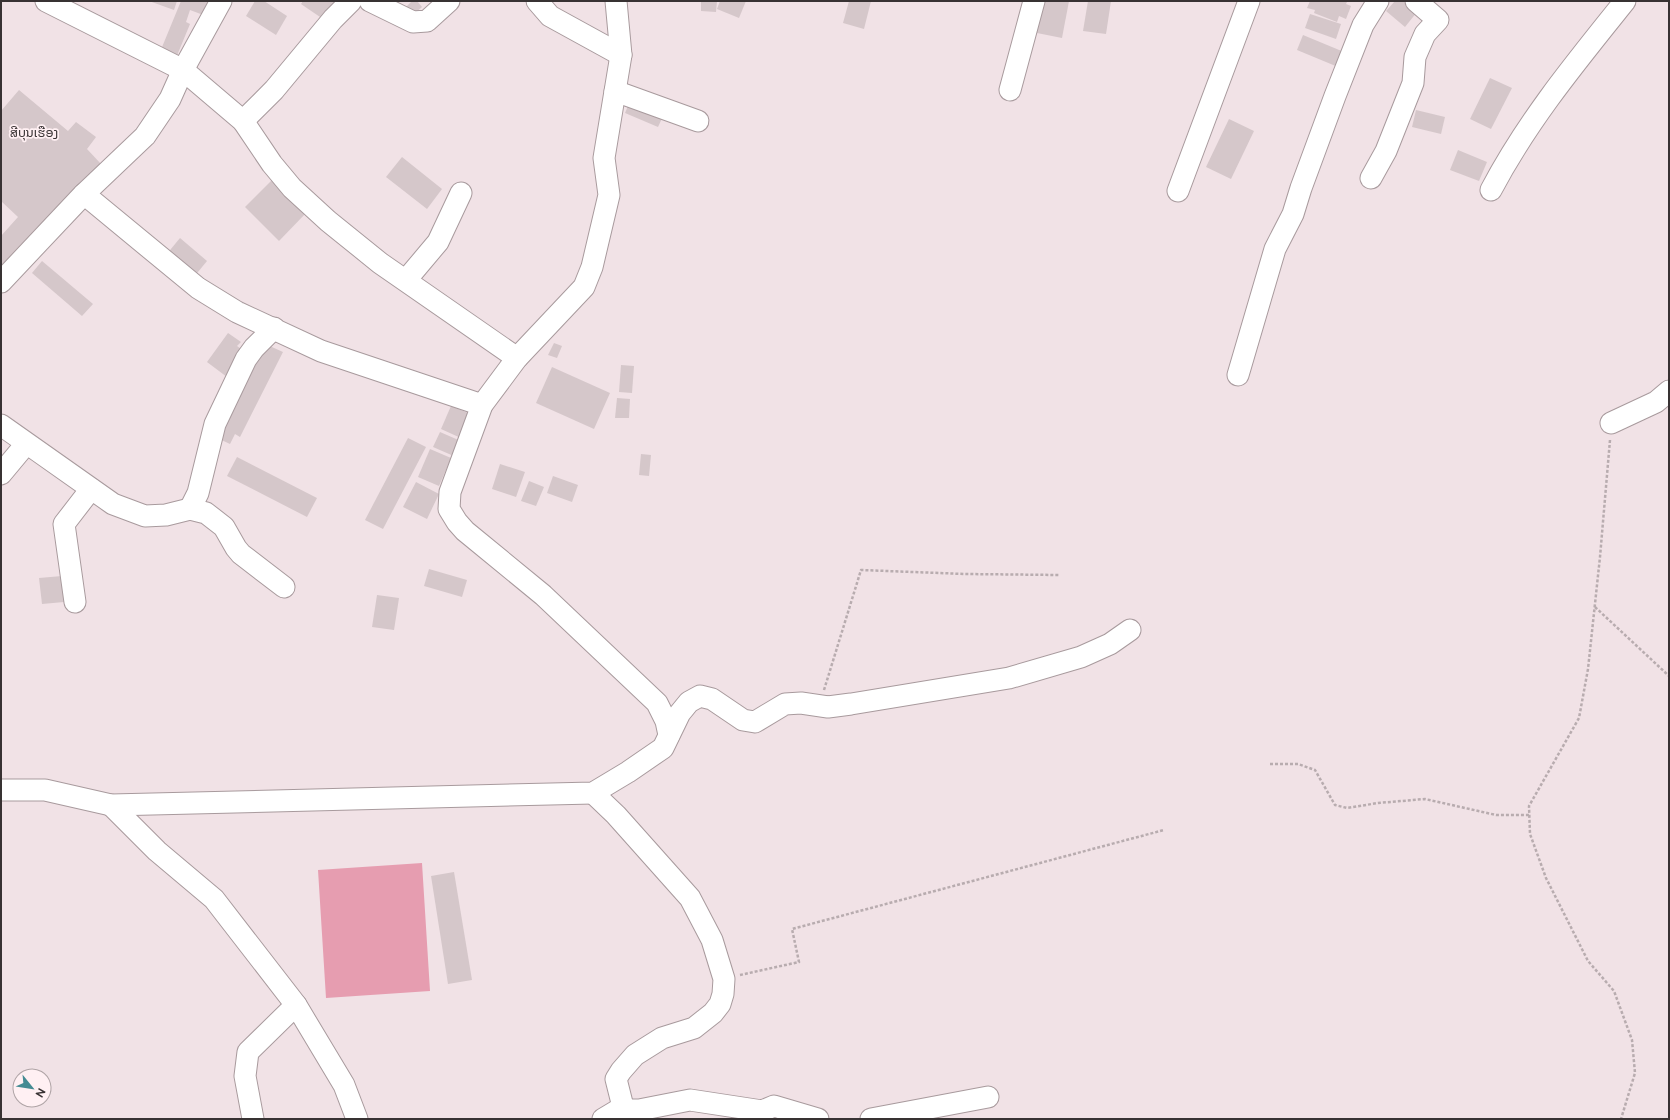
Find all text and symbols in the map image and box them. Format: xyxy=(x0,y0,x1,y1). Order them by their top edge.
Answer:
district label: ສີບຸນເຮືອງ xyxy=(10,125,58,141)
north arrow xyxy=(12,1068,52,1108)
text: N xyxy=(32,1086,48,1100)

